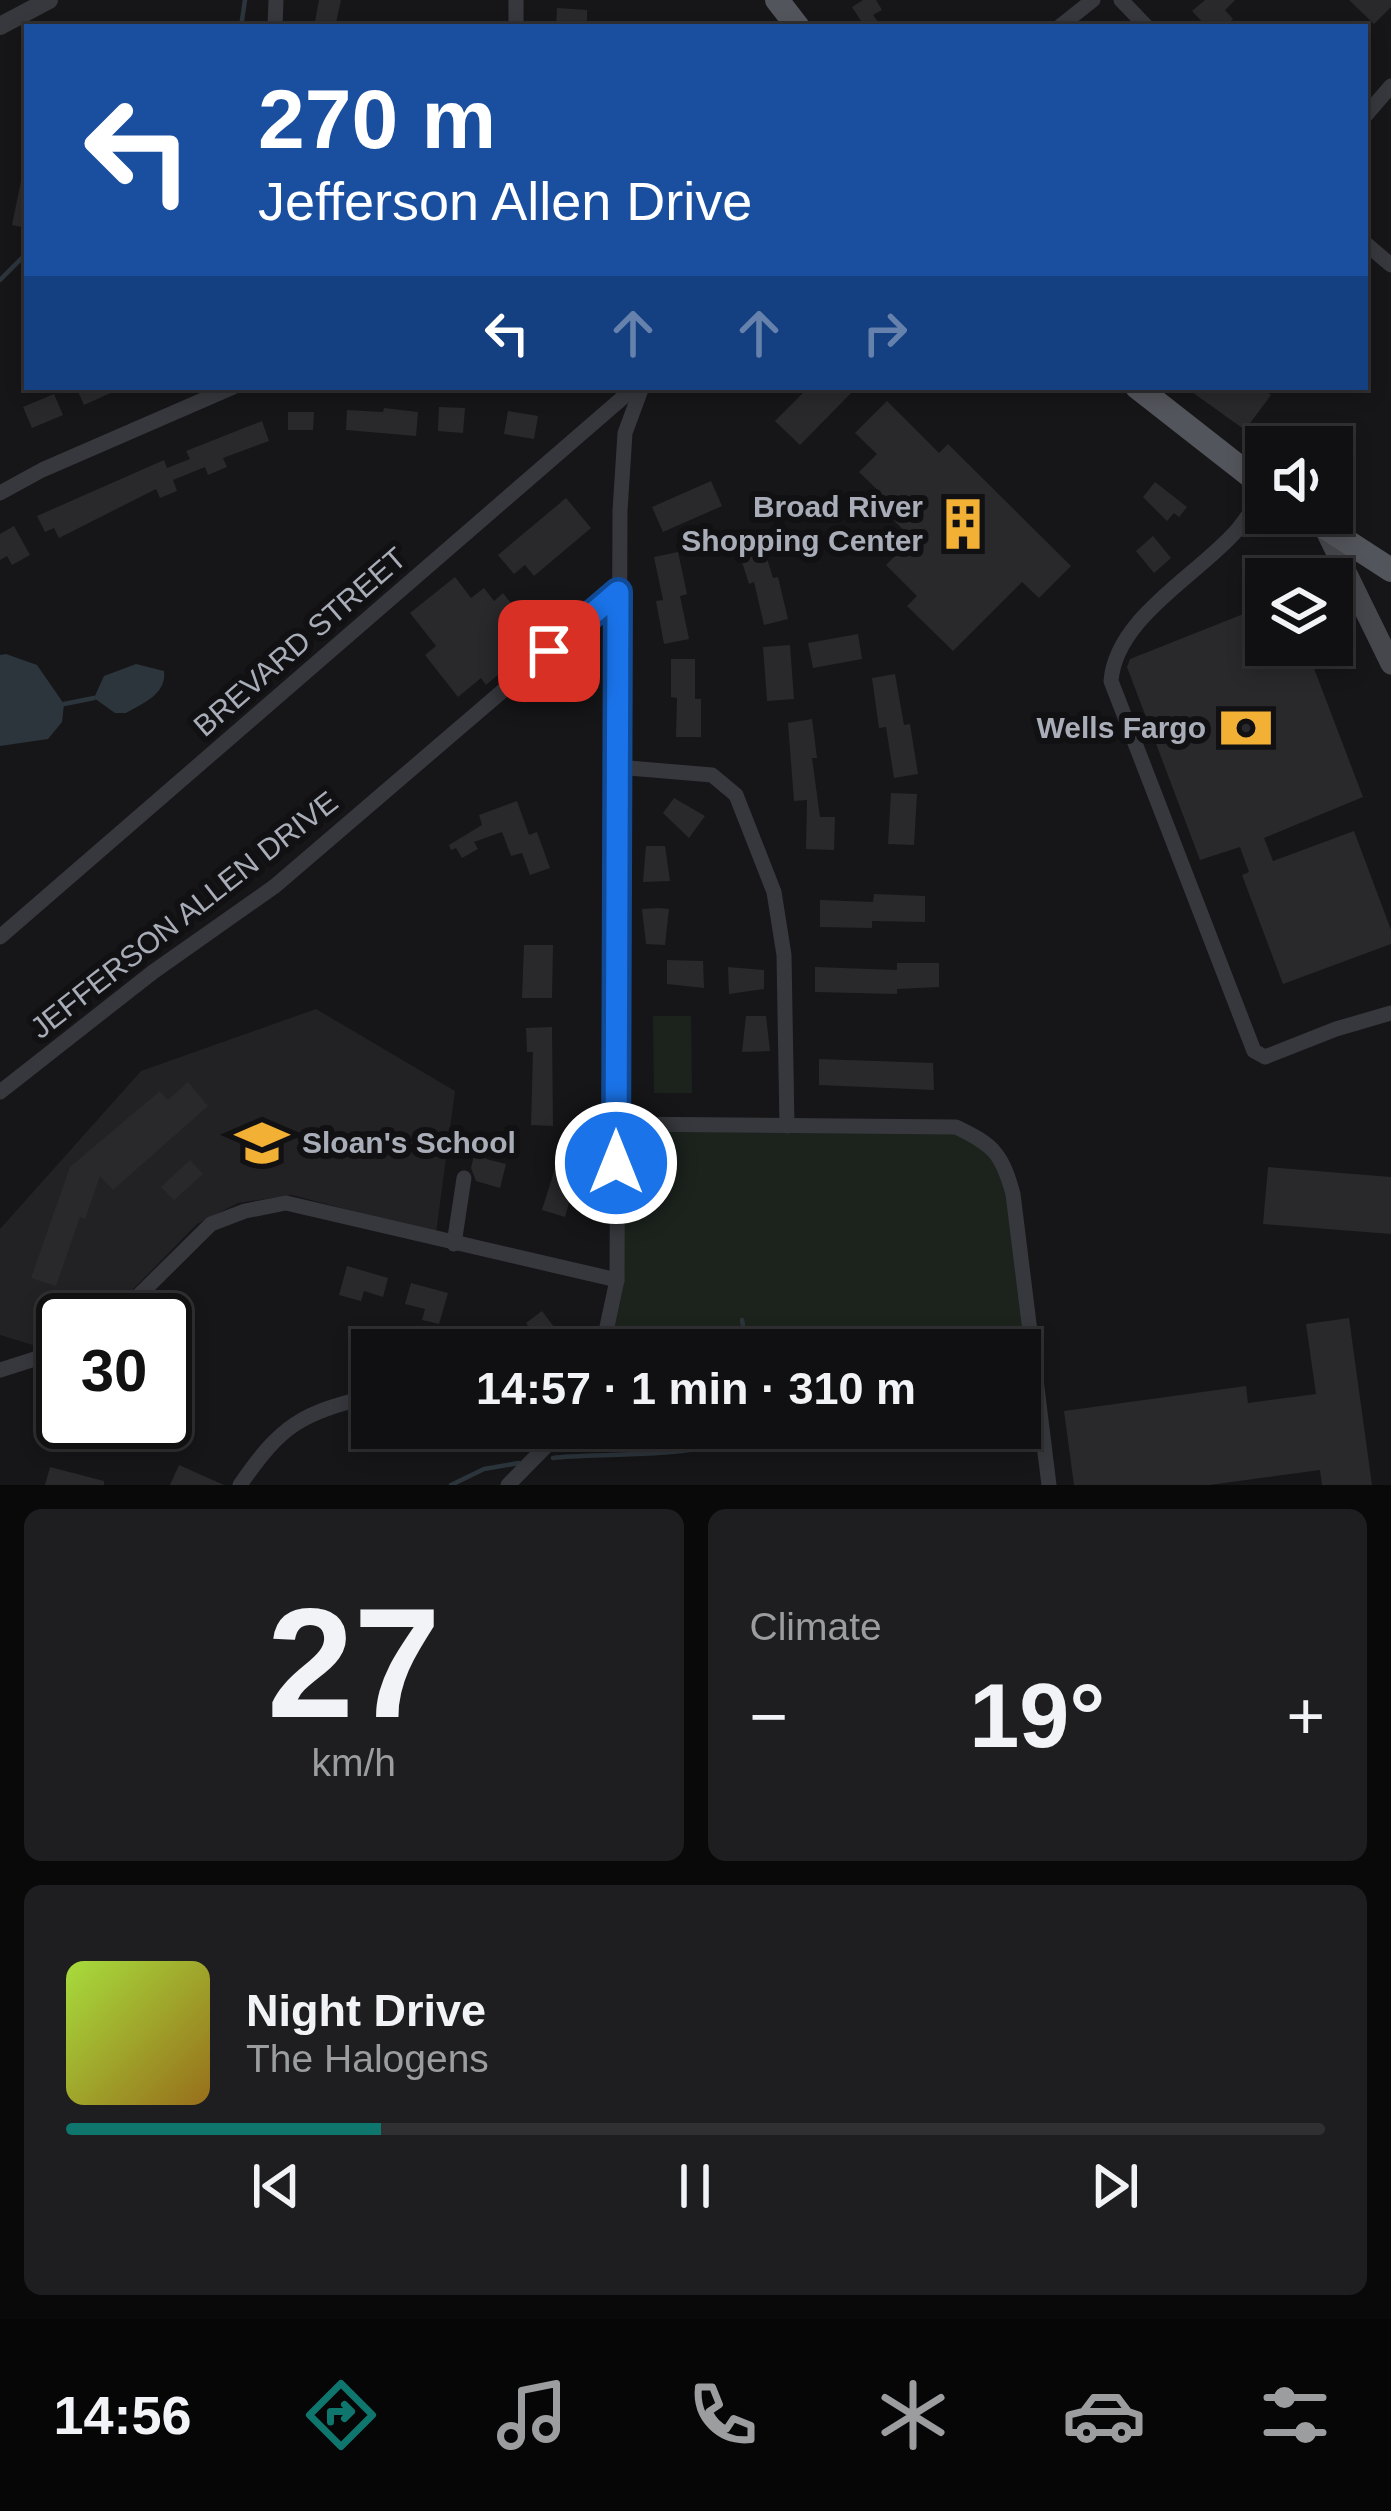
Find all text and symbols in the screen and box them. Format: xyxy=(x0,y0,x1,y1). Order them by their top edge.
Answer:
icon: left xyxy=(60,72,216,228)
text: 270 m xyxy=(258,72,496,166)
text: Jefferson Allen Drive xyxy=(258,171,752,231)
icon: left xyxy=(474,300,540,366)
icon: ahead xyxy=(600,300,666,366)
icon: ahead xyxy=(726,300,792,366)
icon: right xyxy=(852,300,918,366)
map controls xyxy=(1245,426,1353,666)
button: sound xyxy=(1245,426,1353,534)
place label: Broad River Shopping Center xyxy=(681,490,923,557)
building icon: Broad River Shopping Center xyxy=(934,495,992,553)
street label: BREVARD STREET xyxy=(187,541,412,742)
button: layers xyxy=(1245,558,1353,666)
pin xyxy=(498,600,600,702)
icon: arrive xyxy=(516,618,582,684)
bank icon: Wells Fargo xyxy=(1217,699,1275,757)
place label: Wells Fargo xyxy=(1037,711,1206,744)
street label: JEFFERSON ALLEN DRIVE xyxy=(24,785,344,1045)
position arrow xyxy=(553,1100,679,1226)
school or university icon: Sloan's School xyxy=(233,1114,291,1172)
place label: Sloan's School xyxy=(302,1126,516,1159)
speed limit sign: 30 xyxy=(36,1293,192,1449)
text: 14:57 · 1 min · 310 m xyxy=(476,1363,916,1414)
text: 27 xyxy=(267,1576,441,1750)
text: Climate xyxy=(750,1605,882,1648)
text: 19° xyxy=(969,1666,1105,1766)
text: − xyxy=(750,1679,788,1753)
text: + xyxy=(1286,1679,1325,1753)
text: km/h xyxy=(311,1741,396,1784)
text: Night Drive xyxy=(246,1985,486,2036)
text: The Halogens xyxy=(246,2037,489,2080)
icon: previous xyxy=(243,2153,309,2219)
icon: pause xyxy=(662,2153,728,2219)
icon: next xyxy=(1082,2153,1148,2219)
icon: directions xyxy=(299,2373,383,2457)
icon: music xyxy=(490,2373,574,2457)
icon: phone xyxy=(681,2373,765,2457)
icon: climate xyxy=(871,2373,955,2457)
icon: car xyxy=(1062,2373,1146,2457)
icon: filters xyxy=(1253,2373,1337,2457)
text: 14:56 xyxy=(53,2385,192,2445)

